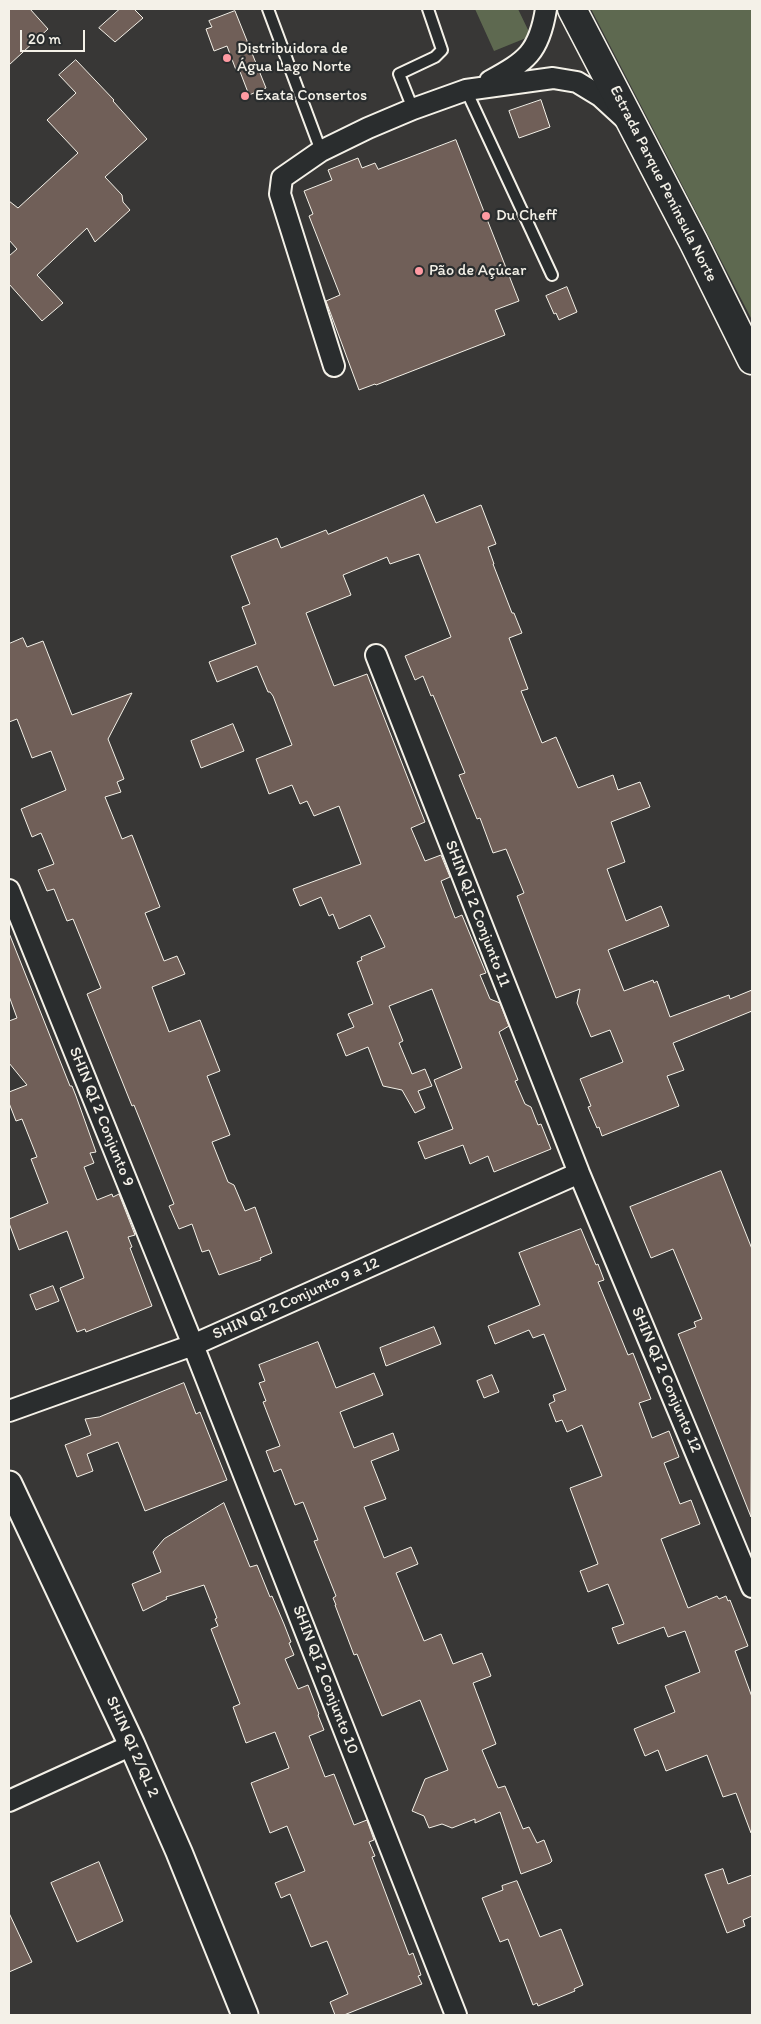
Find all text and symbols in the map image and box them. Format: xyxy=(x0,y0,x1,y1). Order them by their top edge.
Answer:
scale bar xyxy=(22,20,88,52)
text: 20 m xyxy=(28,30,61,48)
place label: Distribuidora de Água Lago Norte xyxy=(237,39,351,77)
marker: Distribuidora de Água Lago Norte xyxy=(221,52,233,64)
street label: Estrada Parque Península Norte xyxy=(605,83,721,285)
place label: Exata Consertos xyxy=(255,86,367,106)
marker: Exata Consertos xyxy=(239,90,251,102)
place label: Du Cheff xyxy=(496,206,557,226)
marker: Du Cheff xyxy=(480,210,492,222)
place label: Pão de Açúcar xyxy=(429,261,526,281)
marker: Pão de Açúcar xyxy=(413,265,425,277)
street label: SHIN QI 2 Conjunto 11 xyxy=(440,838,514,990)
street label: SHIN QI 2 Conjunto 9 xyxy=(64,1044,138,1190)
street label: SHIN QI 2 Conjunto 9 a 12 xyxy=(210,1254,382,1344)
street label: SHIN QI 2 Conjunto 12 xyxy=(627,1304,705,1456)
street label: SHIN QI 2 Conjunto 10 xyxy=(288,1603,362,1757)
street label: SHIN QI 2/QL 2 xyxy=(101,1694,163,1800)

